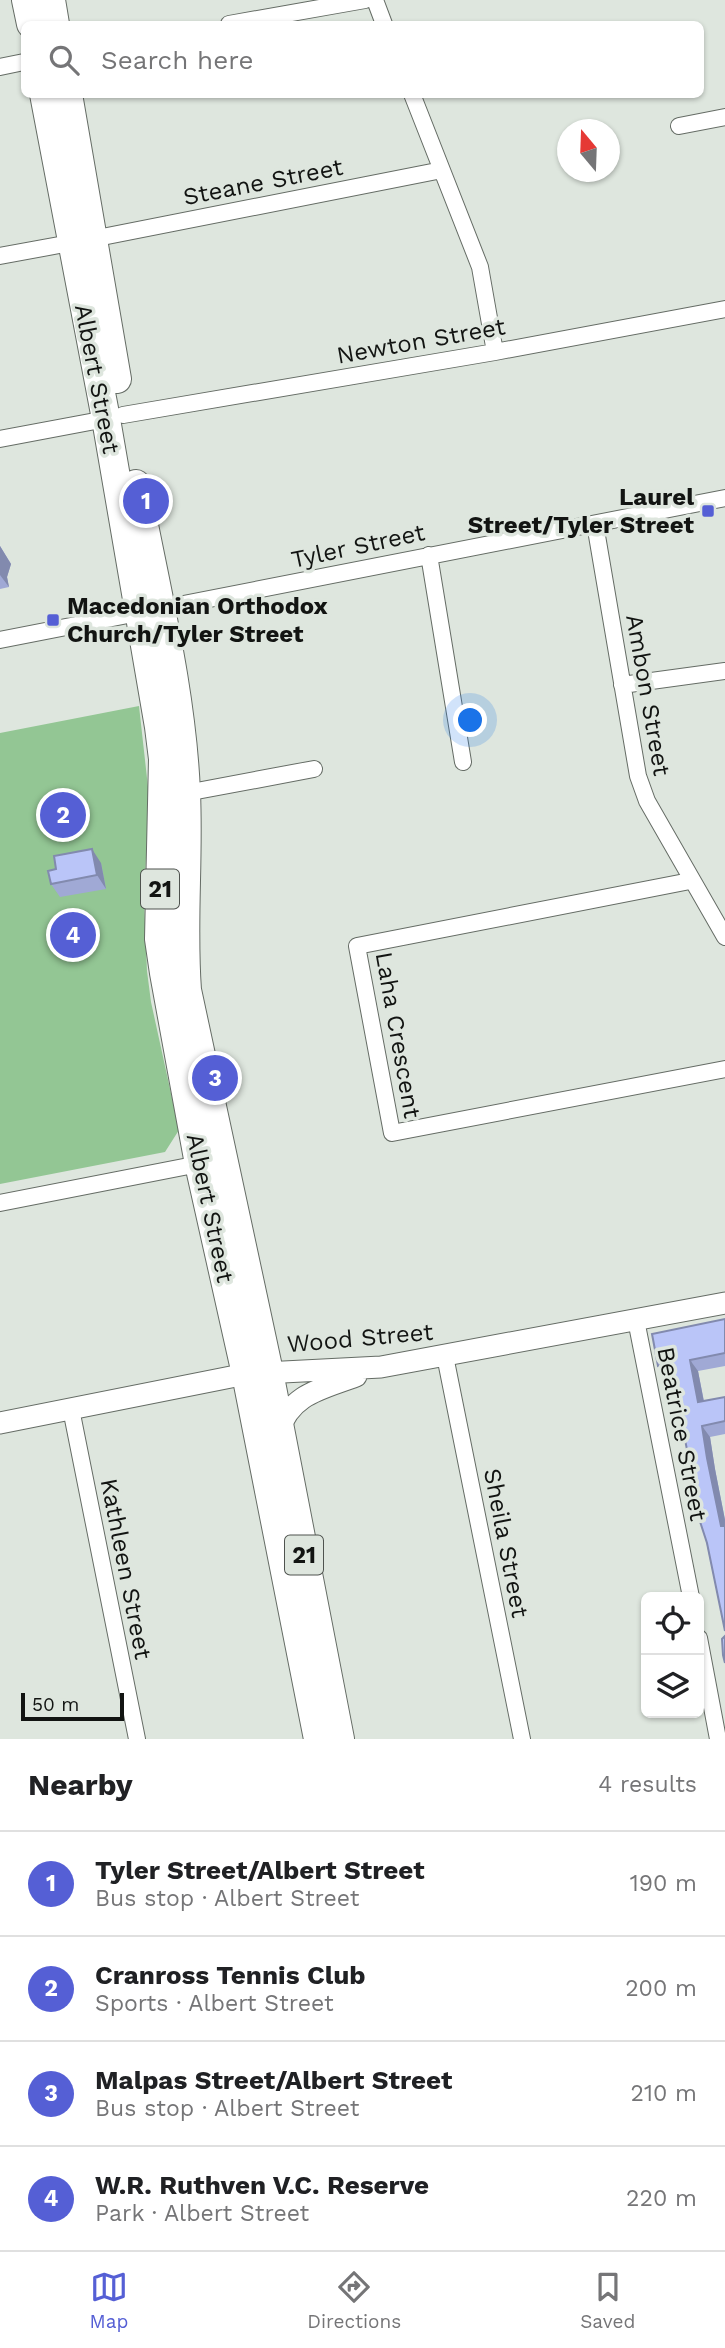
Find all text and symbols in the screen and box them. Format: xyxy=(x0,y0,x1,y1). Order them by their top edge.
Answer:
search box xyxy=(21,21,704,98)
icon: search xyxy=(45,41,83,79)
text: Search here xyxy=(101,45,253,75)
north arrow xyxy=(557,119,620,182)
street label: Steane Street xyxy=(181,153,345,211)
street label: Albert Street xyxy=(69,302,125,456)
street label: Newton Street xyxy=(334,312,508,370)
pin: 1 xyxy=(123,475,169,527)
place label: Laurel Street/Tyler Street xyxy=(468,483,695,539)
marker: Laurel Street/Tyler Street xyxy=(700,503,716,519)
street label: Tyler Street xyxy=(289,518,427,574)
place label: Macedonian Orthodox Church/Tyler Street xyxy=(67,592,328,648)
marker: Macedonian Orthodox Church/Tyler Street xyxy=(45,612,61,628)
street label: Ambon Street xyxy=(620,612,676,778)
your location xyxy=(453,703,487,737)
pin: 2 xyxy=(40,789,86,841)
road number: 21 xyxy=(141,870,179,908)
pin: 4 xyxy=(50,909,96,961)
street label: Laha Crescent xyxy=(370,950,426,1120)
pin: 3 xyxy=(192,1052,238,1104)
street label: Albert Street xyxy=(181,1131,239,1285)
street label: Wood Street xyxy=(286,1318,434,1358)
street label: Beatrice Street xyxy=(651,1345,713,1523)
street label: Sheila Street xyxy=(478,1466,534,1620)
street label: Kathleen Street xyxy=(95,1476,157,1662)
road number: 21 xyxy=(285,1536,323,1574)
map controls xyxy=(641,1592,704,1718)
button: locate xyxy=(641,1592,704,1655)
button: layers xyxy=(641,1655,704,1718)
scale bar xyxy=(21,1690,124,1722)
text: 50 m xyxy=(32,1693,79,1716)
text: Nearby xyxy=(28,1767,133,1802)
text: 4 results xyxy=(598,1771,697,1798)
text: Tyler Street/Albert Street xyxy=(95,1855,425,1885)
text: 1 xyxy=(46,1870,56,1897)
text: 190 m xyxy=(630,1870,697,1897)
text: Bus stop · Albert Street xyxy=(95,1885,359,1912)
text: Cranross Tennis Club xyxy=(95,1960,366,1990)
text: 2 xyxy=(44,1975,58,2002)
text: 200 m xyxy=(625,1975,697,2002)
text: Sports · Albert Street xyxy=(95,1990,334,2017)
text: Malpas Street/Albert Street xyxy=(95,2065,452,2095)
text: 3 xyxy=(44,2080,58,2107)
text: 210 m xyxy=(631,2080,697,2107)
text: Bus stop · Albert Street xyxy=(95,2095,359,2122)
text: W.R. Ruthven V.C. Reserve xyxy=(95,2170,429,2200)
text: 4 xyxy=(44,2185,58,2212)
text: 220 m xyxy=(626,2185,697,2212)
text: Park · Albert Street xyxy=(95,2200,309,2227)
tab: Map xyxy=(90,2268,128,2333)
tab: Directions xyxy=(307,2268,401,2333)
tab: Saved xyxy=(580,2268,635,2333)

